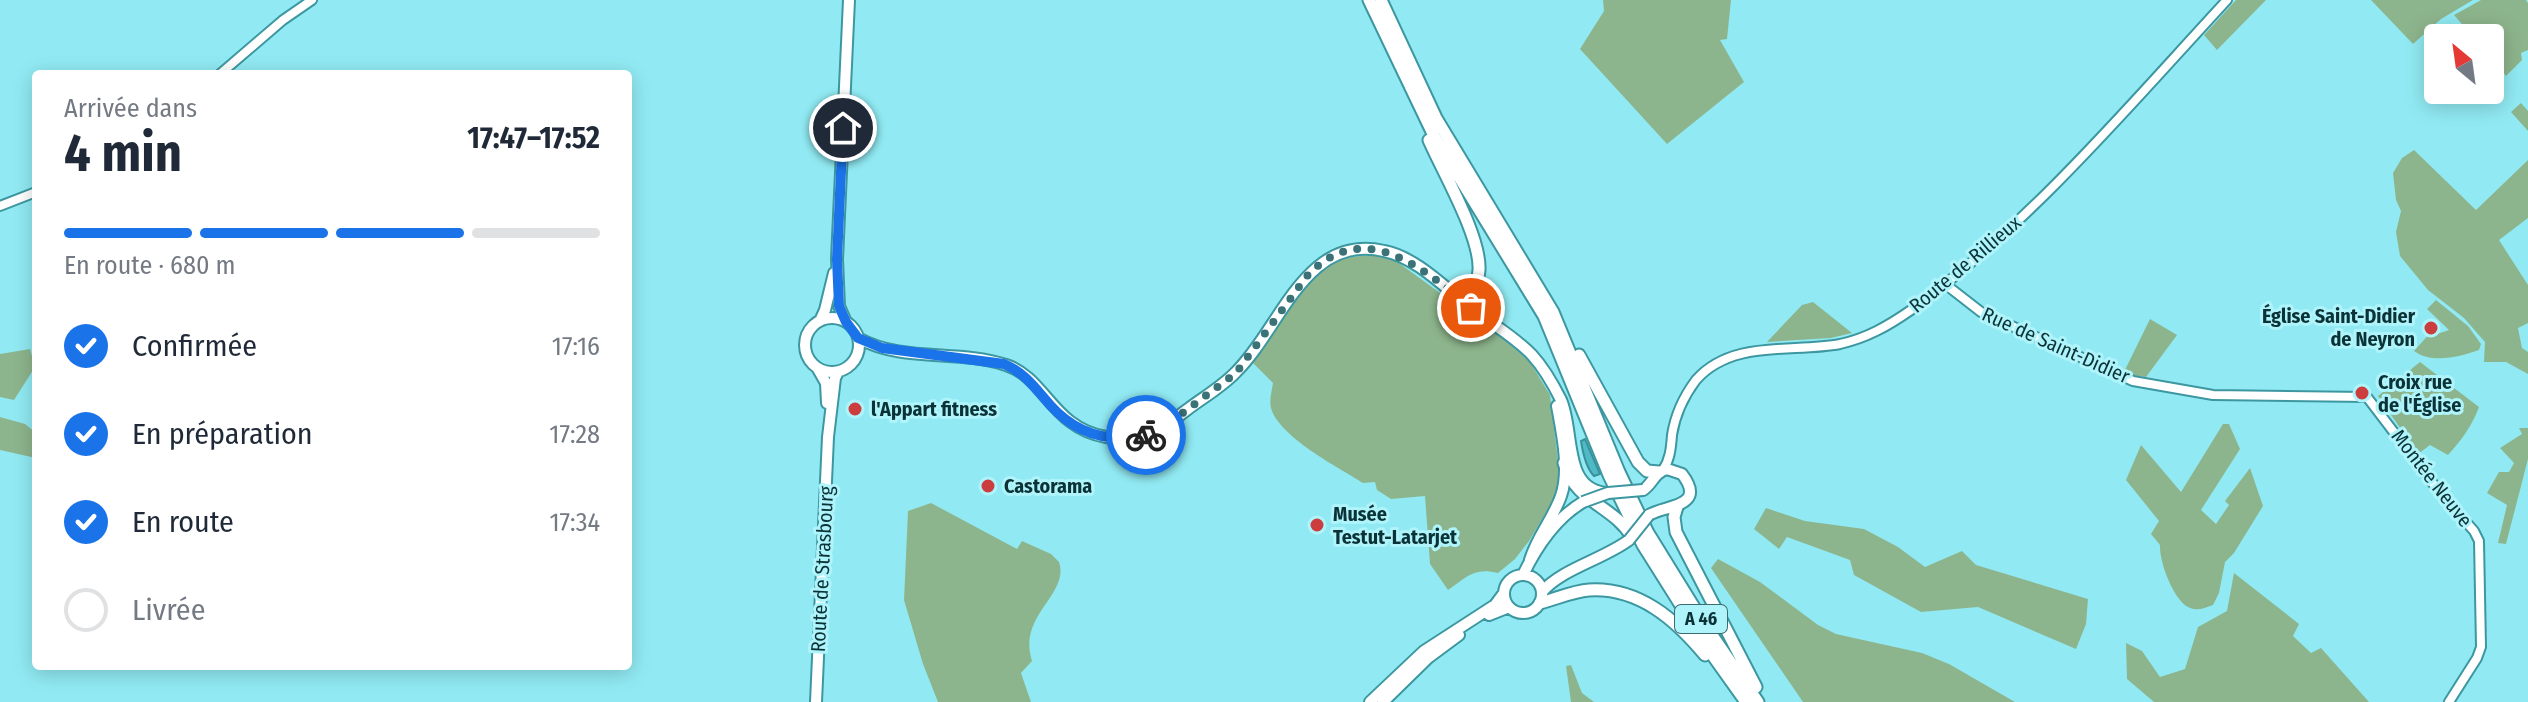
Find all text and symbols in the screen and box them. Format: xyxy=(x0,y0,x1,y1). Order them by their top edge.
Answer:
north arrow xyxy=(2424,24,2504,104)
map controls xyxy=(2424,24,2504,104)
text: Arrivée dans xyxy=(64,93,197,124)
pin xyxy=(809,94,877,162)
icon: home xyxy=(821,106,865,150)
text: 17:47–17:52 xyxy=(467,120,600,156)
text: 4 min xyxy=(64,122,182,185)
street label: Route de Rillieux xyxy=(1904,210,2026,318)
text: En route · 680 m xyxy=(64,250,236,281)
pin xyxy=(1437,274,1505,342)
icon: bag xyxy=(1449,286,1493,330)
street label: Rue de Saint-Didier xyxy=(1979,302,2133,388)
place label: Église Saint-Didier de Neyron xyxy=(2262,303,2416,351)
marker: Église Saint-Didier de Neyron xyxy=(2422,319,2440,337)
icon: check xyxy=(64,324,108,368)
text: Confirmée xyxy=(132,328,257,364)
text: 17:16 xyxy=(552,331,600,362)
place label: Croix rue de l'Église xyxy=(2378,370,2461,417)
marker: Croix rue de l'Église xyxy=(2353,384,2371,402)
courier xyxy=(1106,395,1186,475)
place label: l'Appart fitness xyxy=(871,397,997,421)
marker: l'Appart fitness xyxy=(846,400,864,418)
icon: check xyxy=(64,412,108,456)
icon: bike xyxy=(1124,413,1168,457)
text: En préparation xyxy=(132,416,313,452)
text: 17:28 xyxy=(549,419,600,450)
street label: Montée Neuve xyxy=(2386,424,2478,532)
place label: Castorama xyxy=(1004,474,1092,498)
marker: Castorama xyxy=(979,477,997,495)
street label: Route de Strasbourg xyxy=(806,485,838,653)
icon: check xyxy=(64,500,108,544)
place label: Musée Testut-Latarjet xyxy=(1333,502,1458,549)
text: En route xyxy=(132,504,234,540)
text: 17:34 xyxy=(549,507,600,538)
marker: Musée Testut-Latarjet xyxy=(1308,516,1326,534)
text: Livrée xyxy=(132,592,205,628)
road number: A 46 xyxy=(1675,605,1727,633)

